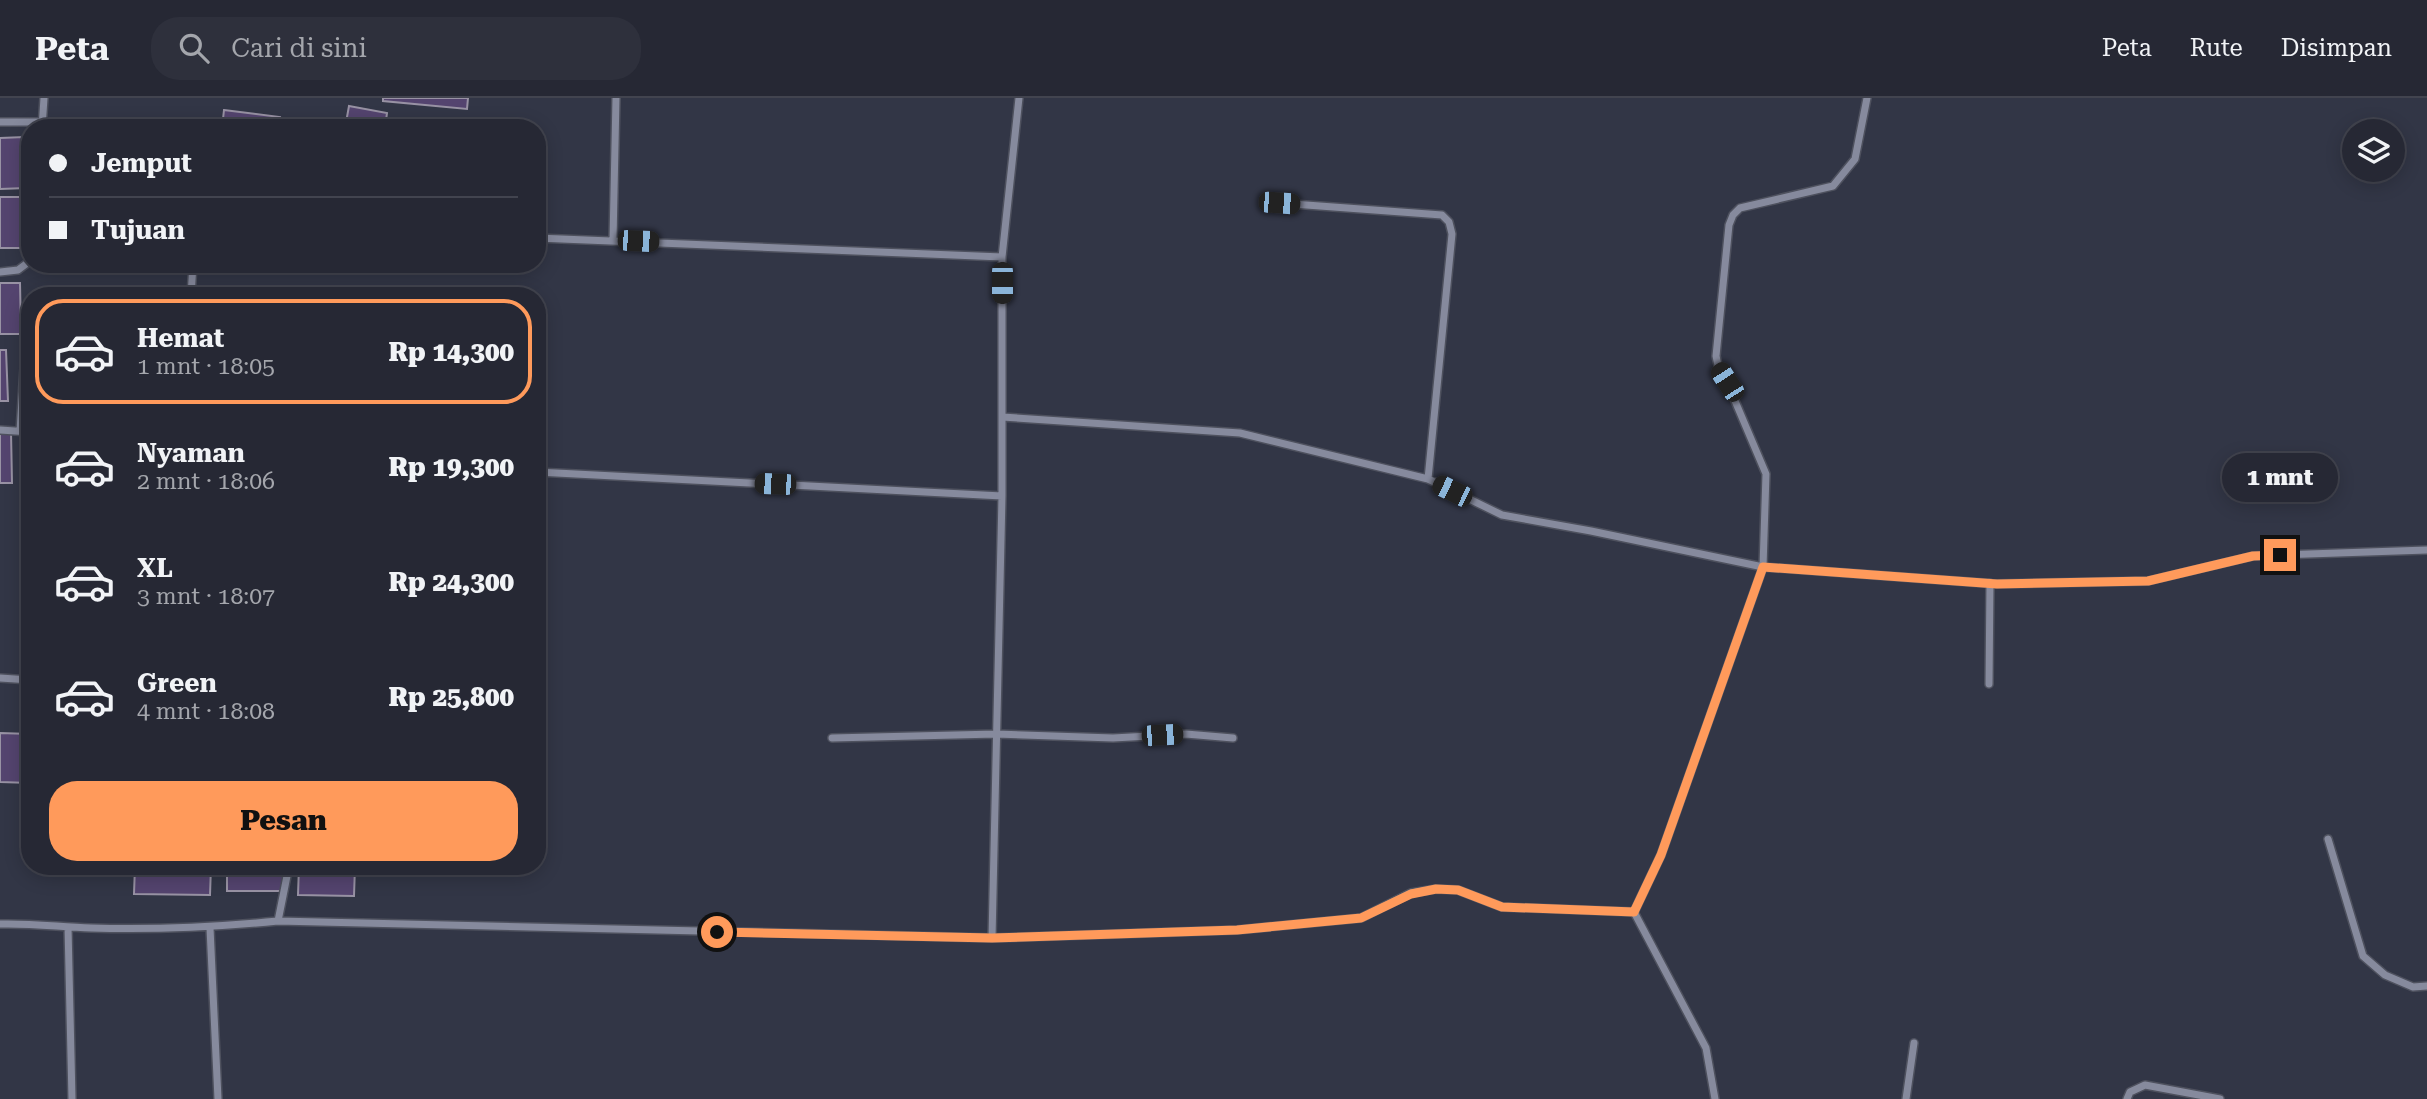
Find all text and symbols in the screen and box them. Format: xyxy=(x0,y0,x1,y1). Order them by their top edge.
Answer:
search box xyxy=(151,17,641,80)
text: Peta xyxy=(35,29,109,68)
icon: search xyxy=(175,29,213,67)
text: Cari di sini xyxy=(231,33,367,63)
text: Peta xyxy=(2102,34,2152,62)
text: Rute xyxy=(2190,34,2243,62)
text: Disimpan xyxy=(2281,34,2392,62)
map controls xyxy=(2342,119,2405,182)
button: layers xyxy=(2342,119,2405,182)
text: Jemput xyxy=(91,148,192,178)
car xyxy=(1258,191,1301,215)
text: Tujuan xyxy=(91,215,185,245)
car xyxy=(617,230,660,252)
car xyxy=(992,262,1013,304)
icon: car xyxy=(53,320,116,383)
text: Hemat xyxy=(137,323,224,353)
text: Rp 14,300 xyxy=(388,337,514,367)
text: 1 mnt · 18:05 xyxy=(137,353,275,380)
car xyxy=(1707,359,1748,405)
icon: car xyxy=(53,435,116,498)
text: Nyaman xyxy=(137,438,245,468)
text: Rp 19,300 xyxy=(388,452,514,482)
callout: 1 mnt xyxy=(2222,454,2338,503)
text: 1 mnt xyxy=(2247,464,2313,491)
text: 2 mnt · 18:06 xyxy=(137,468,275,495)
car xyxy=(1429,472,1476,510)
car xyxy=(754,473,797,495)
route end xyxy=(2264,539,2296,571)
icon: car xyxy=(53,550,116,613)
text: XL xyxy=(137,553,173,583)
text: Rp 24,300 xyxy=(388,567,514,597)
text: 3 mnt · 18:07 xyxy=(137,583,275,610)
icon: car xyxy=(53,665,116,728)
text: Green xyxy=(137,668,217,698)
text: Rp 25,800 xyxy=(388,682,514,712)
text: 4 mnt · 18:08 xyxy=(137,698,275,725)
car xyxy=(1141,723,1184,747)
button: Pesan xyxy=(49,781,518,861)
route start xyxy=(701,916,733,948)

